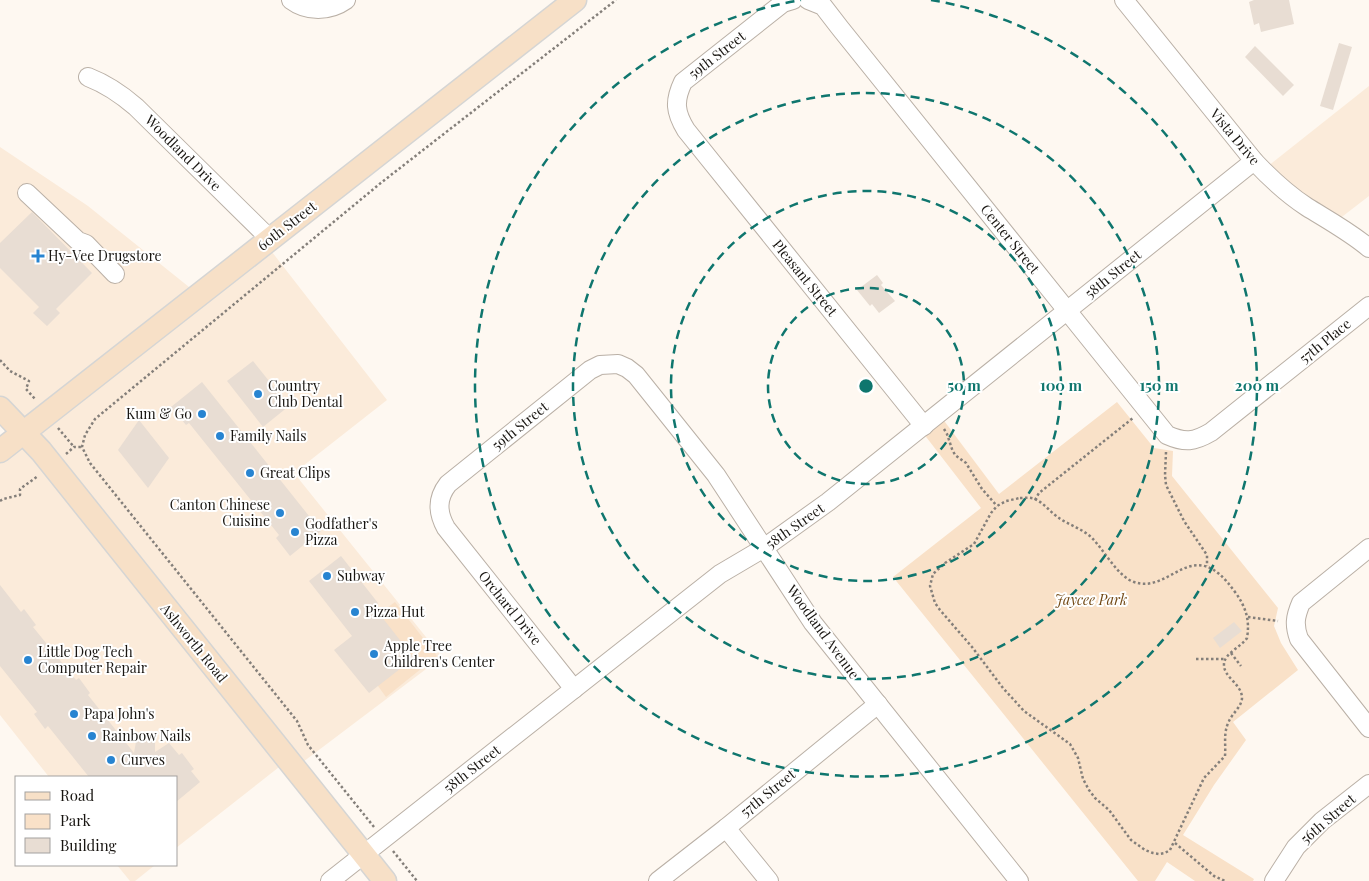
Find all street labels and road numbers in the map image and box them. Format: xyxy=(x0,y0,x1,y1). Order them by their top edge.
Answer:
street label: 59th Street xyxy=(684,26,750,83)
street label: Vista Drive xyxy=(1206,104,1265,169)
street label: Woodland Drive xyxy=(140,110,226,195)
street label: 60th Street xyxy=(253,196,321,255)
street label: Center Street xyxy=(977,200,1045,278)
street label: Pleasant Street xyxy=(769,235,843,321)
street label: 58th Street xyxy=(1081,244,1146,302)
street label: 57th Place xyxy=(1295,314,1354,367)
street label: 59th Street xyxy=(488,396,553,454)
street label: 58th Street xyxy=(762,498,829,553)
street label: Orchard Drive xyxy=(475,567,546,649)
street label: Woodland Avenue xyxy=(782,580,864,683)
street label: Ashworth Road xyxy=(156,599,232,686)
street label: 58th Street xyxy=(439,740,505,797)
street label: 57th Street xyxy=(736,764,800,821)
street label: 56th Street xyxy=(1296,789,1360,848)

